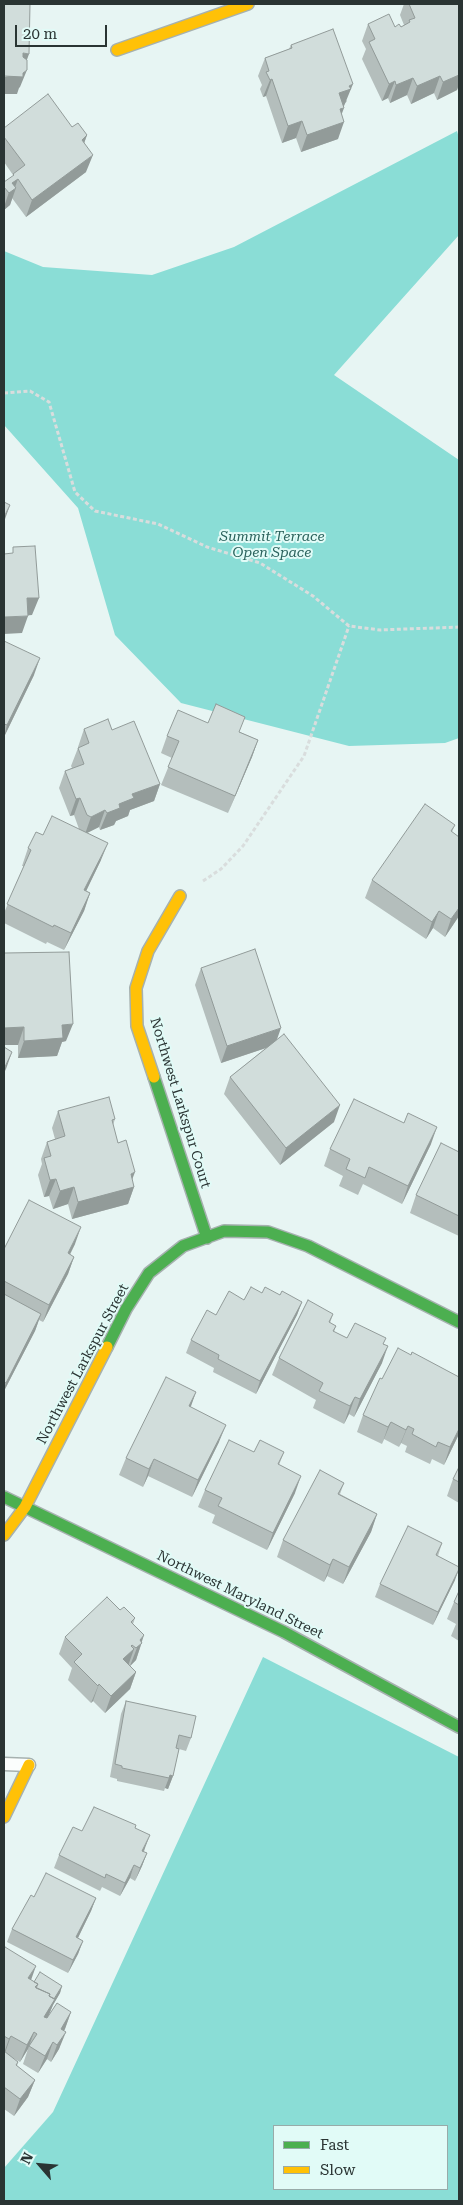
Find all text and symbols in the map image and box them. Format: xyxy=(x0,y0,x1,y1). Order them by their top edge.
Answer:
scale bar xyxy=(18,15,110,47)
text: 20 m xyxy=(23,25,57,43)
park label: Summit Terrace Open Space xyxy=(219,529,325,562)
street label: Northwest Larkspur Court xyxy=(146,1016,214,1190)
street label: Northwest Larkspur Street xyxy=(34,1281,132,1447)
street label: Northwest Maryland Street xyxy=(154,1547,326,1643)
legend xyxy=(273,2125,448,2190)
text: Fast xyxy=(320,2136,349,2154)
north arrow xyxy=(15,2140,65,2190)
text: N xyxy=(17,2150,36,2167)
text: Slow xyxy=(320,2161,355,2179)

